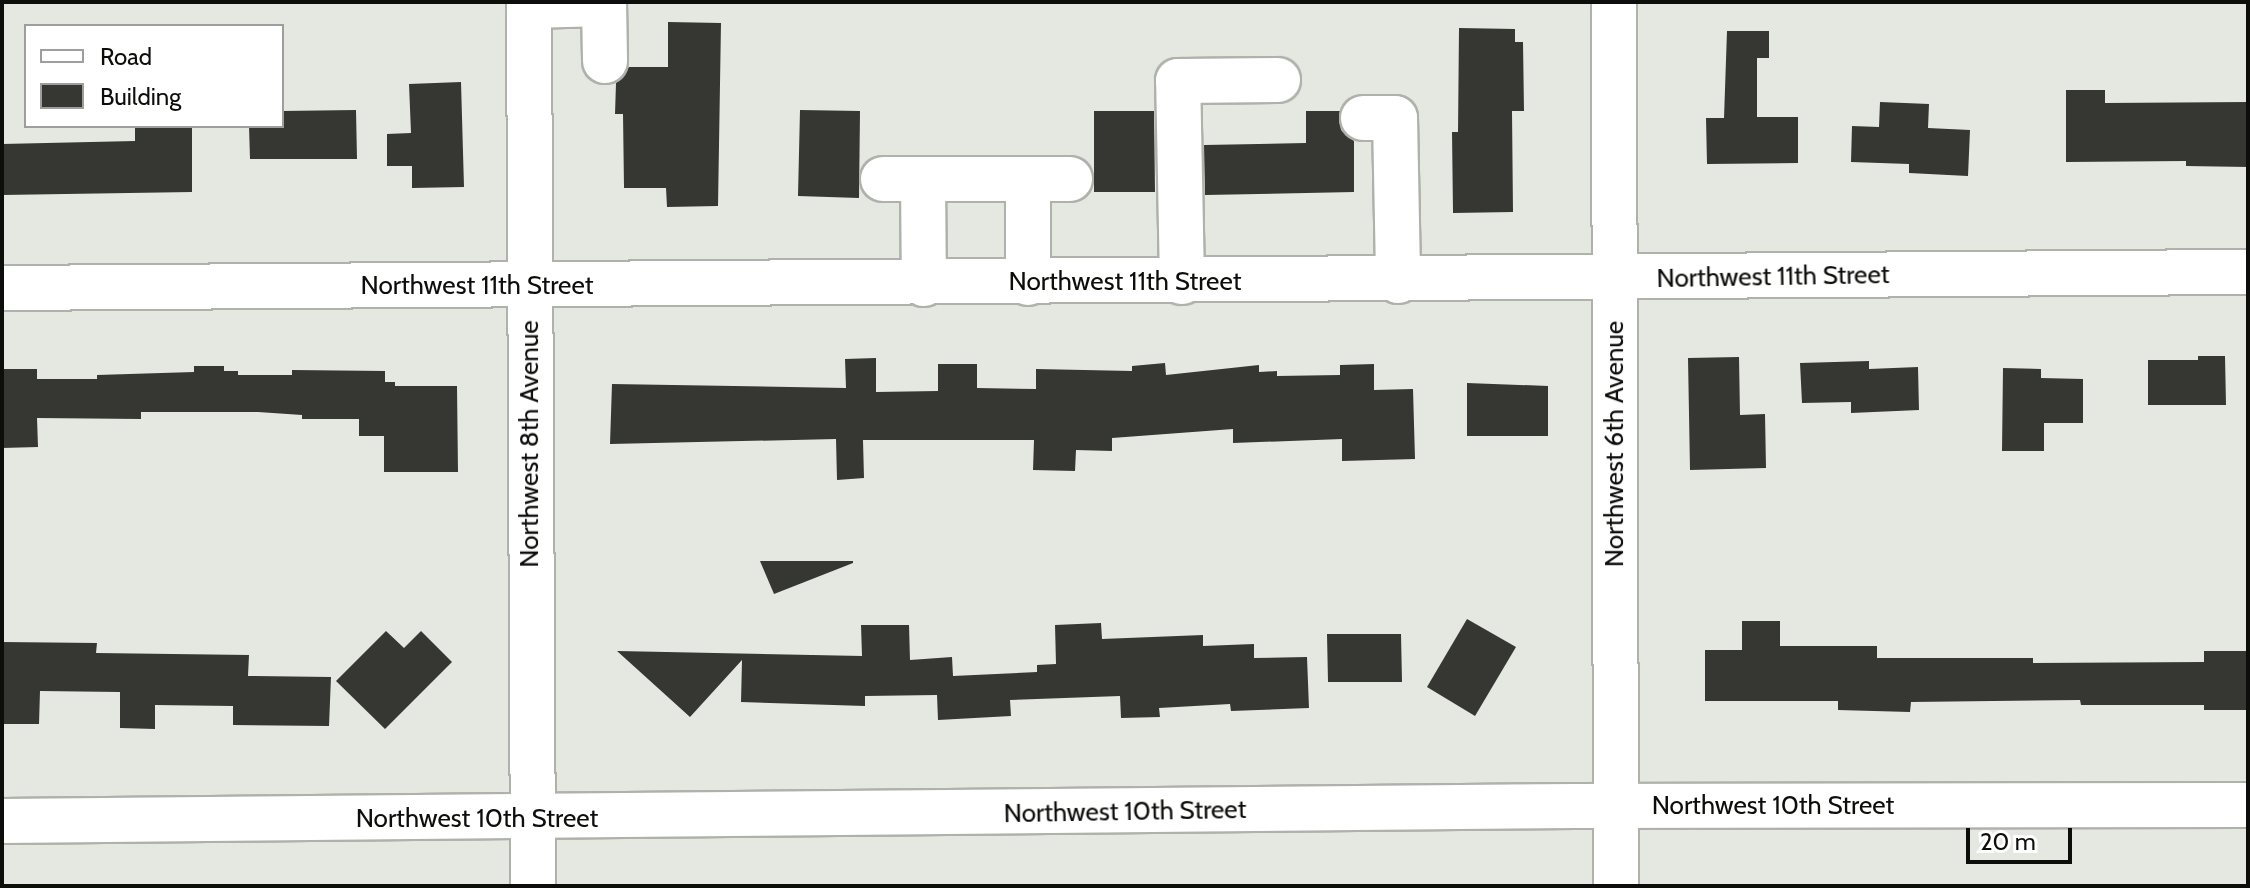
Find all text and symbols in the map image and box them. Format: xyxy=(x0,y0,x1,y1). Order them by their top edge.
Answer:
legend xyxy=(24,24,284,128)
text: Road xyxy=(100,42,152,71)
text: Building xyxy=(100,82,181,111)
street label: Northwest 11th Street xyxy=(1656,259,1890,295)
street label: Northwest 11th Street xyxy=(1009,266,1241,298)
street label: Northwest 11th Street xyxy=(361,270,593,302)
street label: Northwest 8th Avenue xyxy=(514,320,546,568)
street label: Northwest 6th Avenue xyxy=(1599,321,1631,567)
street label: Northwest 10th Street xyxy=(1652,790,1894,822)
street label: Northwest 10th Street xyxy=(1003,794,1247,830)
street label: Northwest 10th Street xyxy=(356,803,598,835)
scale bar xyxy=(1970,812,2076,862)
text: 20 m xyxy=(1980,827,2036,856)

